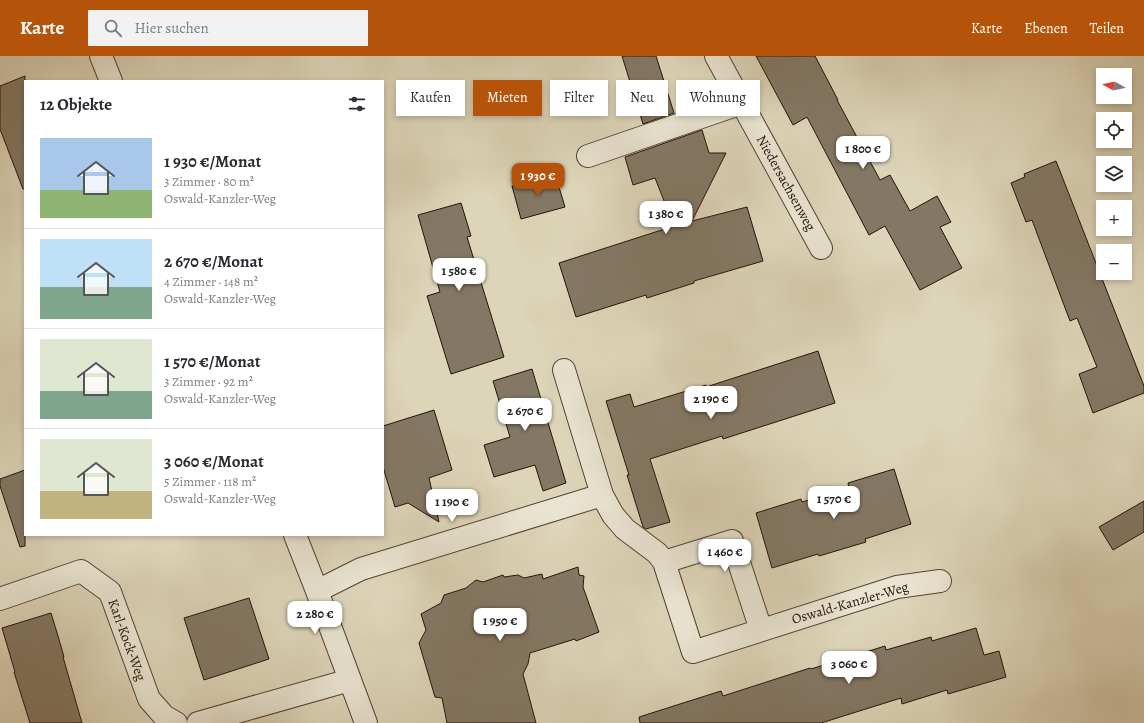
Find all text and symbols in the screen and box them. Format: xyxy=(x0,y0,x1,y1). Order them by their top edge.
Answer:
search box xyxy=(88,10,368,46)
text: Karte xyxy=(20,15,64,41)
icon: search xyxy=(102,17,124,39)
text: Hier suchen xyxy=(134,18,209,38)
text: Karte xyxy=(971,19,1002,38)
text: Ebenen xyxy=(1024,19,1068,38)
text: Teilen xyxy=(1090,19,1124,38)
north arrow xyxy=(1096,68,1132,104)
map controls xyxy=(1096,68,1132,280)
chip: Kaufen xyxy=(396,80,465,116)
chip: Mieten xyxy=(473,80,542,116)
chip: Filter xyxy=(550,80,608,116)
chip: Neu xyxy=(616,80,668,116)
chip: Wohnung xyxy=(676,80,760,116)
text: 12 Objekte xyxy=(40,93,112,116)
icon: filters xyxy=(346,93,368,115)
button: locate xyxy=(1096,112,1132,148)
street label: Niedersachsenweg xyxy=(752,132,820,234)
pin: 1 800 € xyxy=(826,136,900,170)
text: 1 800 € xyxy=(845,140,881,157)
text: 1 930 €/Monat xyxy=(164,150,261,173)
icon: home xyxy=(72,154,120,202)
button: layers xyxy=(1096,156,1132,192)
pin: 1 930 € xyxy=(501,163,575,197)
text: 1 930 € xyxy=(521,167,555,184)
text: 3 Zimmer · 80 m² xyxy=(164,173,254,190)
text: Oswald-Kanzler-Weg xyxy=(164,190,276,207)
button: + xyxy=(1096,200,1132,236)
pin: 1 380 € xyxy=(629,201,703,235)
text: 1 380 € xyxy=(648,205,684,222)
button: − xyxy=(1096,244,1132,280)
text: 2 670 €/Monat xyxy=(164,250,263,273)
icon: home xyxy=(72,255,120,303)
pin: 1 580 € xyxy=(422,258,496,292)
text: 1 580 € xyxy=(442,262,476,279)
text: 4 Zimmer · 148 m² xyxy=(164,273,258,290)
text: Oswald-Kanzler-Weg xyxy=(164,290,276,307)
text: 1 570 €/Monat xyxy=(164,350,261,373)
icon: home xyxy=(72,355,120,403)
text: 3 Zimmer · 92 m² xyxy=(164,373,253,390)
pin: 2 190 € xyxy=(674,386,748,420)
text: Oswald-Kanzler-Weg xyxy=(164,390,276,407)
text: 2 190 € xyxy=(693,390,729,407)
pin: 2 670 € xyxy=(488,398,562,432)
text: 2 670 € xyxy=(507,402,543,419)
text: 3 060 €/Monat xyxy=(164,450,264,473)
icon: home xyxy=(72,455,120,503)
text: 5 Zimmer · 118 m² xyxy=(164,473,256,490)
pin: 1 570 € xyxy=(797,486,871,520)
pin: 1 190 € xyxy=(415,489,489,523)
text: Oswald-Kanzler-Weg xyxy=(164,490,276,507)
text: 1 570 € xyxy=(817,490,851,507)
text: 1 190 € xyxy=(435,493,469,510)
pin: 1 460 € xyxy=(688,539,762,573)
text: 1 460 € xyxy=(707,543,743,560)
street label: Oswald-Kanzler-Weg xyxy=(789,577,911,629)
street label: Karl-Kock-Weg xyxy=(103,596,151,684)
pin: 2 280 € xyxy=(278,601,352,635)
text: 2 280 € xyxy=(296,605,334,622)
pin: 1 950 € xyxy=(463,608,537,642)
text: 1 950 € xyxy=(483,612,517,629)
pin: 3 060 € xyxy=(812,651,886,685)
text: 3 060 € xyxy=(831,655,867,672)

